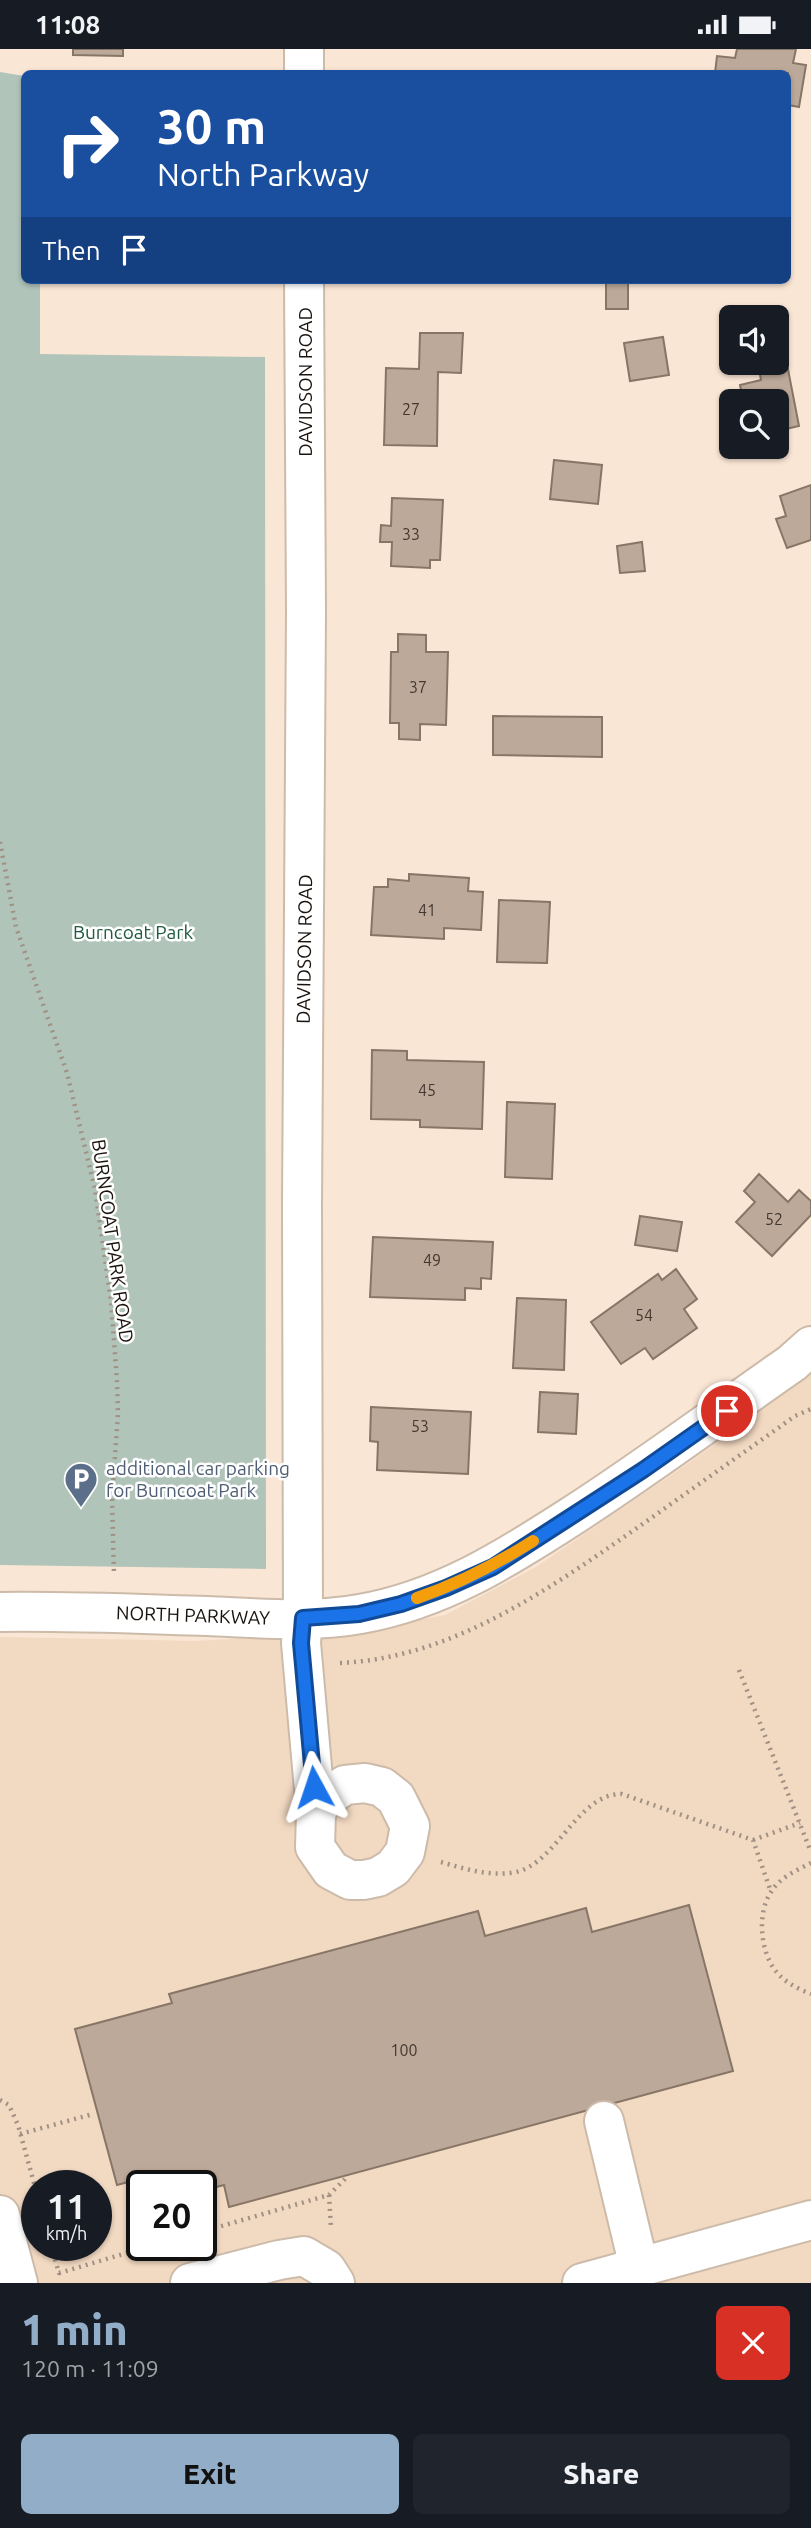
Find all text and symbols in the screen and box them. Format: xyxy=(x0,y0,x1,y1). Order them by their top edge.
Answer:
text: 11:08 xyxy=(35,10,100,39)
icon: right xyxy=(42,98,133,189)
text: 30 m xyxy=(157,98,266,153)
text: North Parkway xyxy=(157,156,369,192)
icon: arrive xyxy=(115,231,153,269)
text: Then xyxy=(42,236,101,265)
map controls xyxy=(719,305,789,459)
button: sound xyxy=(719,305,789,375)
street label: DAVIDSON ROAD xyxy=(294,307,316,457)
button: search xyxy=(719,389,789,459)
house number: 27 xyxy=(402,400,420,418)
house number: 33 xyxy=(402,525,420,543)
house number: 37 xyxy=(409,678,427,696)
street label: DAVIDSON ROAD xyxy=(292,874,316,1024)
house number: 41 xyxy=(418,901,436,919)
park label: Burncoat Park xyxy=(73,921,193,943)
house number: 45 xyxy=(418,1081,436,1099)
street label: BURNCOAT PARK ROAD xyxy=(88,1138,138,1344)
house number: 52 xyxy=(765,1210,783,1228)
house number: 49 xyxy=(423,1251,441,1269)
house number: 54 xyxy=(635,1306,653,1324)
pin xyxy=(697,1381,757,1441)
icon: arrive xyxy=(708,1392,746,1430)
house number: 53 xyxy=(411,1417,429,1435)
place label: additional car parking for Burncoat Park xyxy=(106,1457,290,1501)
parking icon: additional car parking for Burncoat Park xyxy=(62,1460,100,1509)
street label: NORTH PARKWAY xyxy=(116,1601,270,1629)
position arrow xyxy=(277,1750,351,1824)
house number: 100 xyxy=(390,2041,418,2059)
speed limit sign: 20 xyxy=(126,2170,217,2261)
text: 11 xyxy=(47,2186,86,2226)
text: km/h xyxy=(46,2223,87,2243)
text: 1 min xyxy=(21,2306,128,2353)
button: close xyxy=(716,2306,790,2380)
text: 120 m · 11:09 xyxy=(21,2356,159,2381)
button: Exit xyxy=(21,2434,399,2514)
button: Share xyxy=(413,2434,790,2514)

